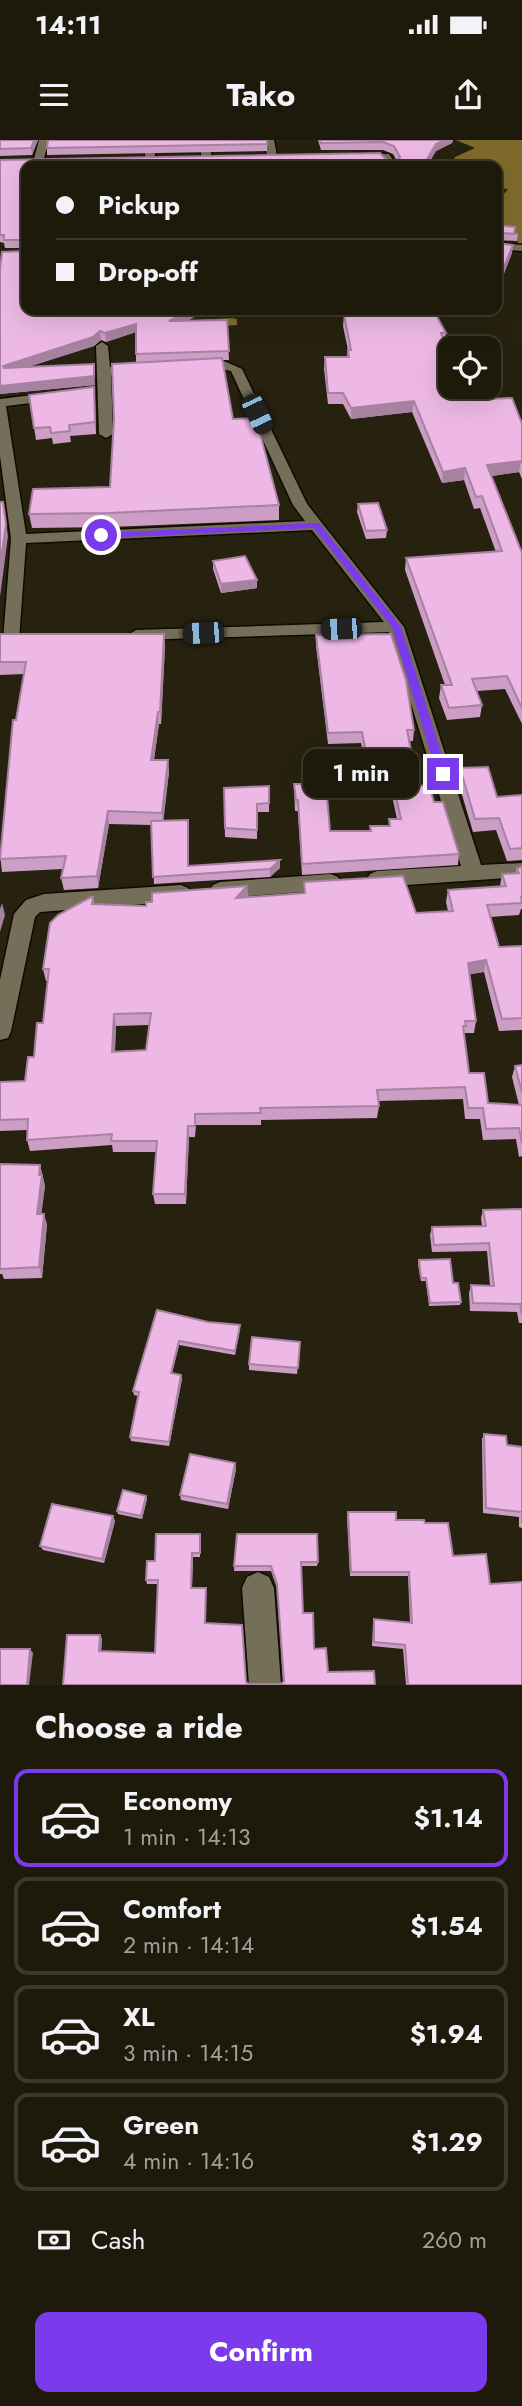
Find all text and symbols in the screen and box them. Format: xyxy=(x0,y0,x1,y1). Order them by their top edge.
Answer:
text: 14:11 xyxy=(35,6,101,44)
text: Tako xyxy=(227,72,295,118)
icon: menu xyxy=(35,76,73,114)
icon: share xyxy=(449,76,487,114)
text: Pickup xyxy=(98,186,180,224)
text: Drop-off xyxy=(98,253,198,291)
map controls xyxy=(438,336,501,399)
button: locate xyxy=(438,336,501,399)
car xyxy=(239,391,276,437)
route start xyxy=(85,519,117,551)
car xyxy=(320,618,363,640)
car xyxy=(182,622,225,644)
callout: 1 min xyxy=(303,750,418,798)
text: 1 min xyxy=(332,756,390,790)
route end xyxy=(427,758,459,790)
text: Choose a ride xyxy=(35,1704,243,1750)
text: Economy xyxy=(123,1782,232,1820)
icon: car xyxy=(39,1787,102,1850)
text: $1.14 xyxy=(414,1799,483,1837)
text: 1 min · 14:13 xyxy=(123,1820,251,1854)
text: Comfort xyxy=(123,1890,221,1928)
icon: car xyxy=(39,1895,102,1958)
text: $1.54 xyxy=(410,1907,483,1945)
text: 2 min · 14:14 xyxy=(123,1928,254,1962)
text: XL xyxy=(123,1998,155,2036)
icon: car xyxy=(39,2003,102,2066)
text: $1.94 xyxy=(410,2015,483,2053)
text: 3 min · 14:15 xyxy=(123,2036,253,2070)
text: Green xyxy=(123,2106,199,2144)
icon: car xyxy=(39,2111,102,2174)
text: $1.29 xyxy=(411,2123,483,2161)
text: 4 min · 14:16 xyxy=(123,2144,254,2178)
icon: cash xyxy=(35,2221,73,2259)
text: Cash xyxy=(91,2221,145,2259)
text: 260 m xyxy=(422,2223,487,2257)
button: Confirm xyxy=(35,2312,487,2392)

